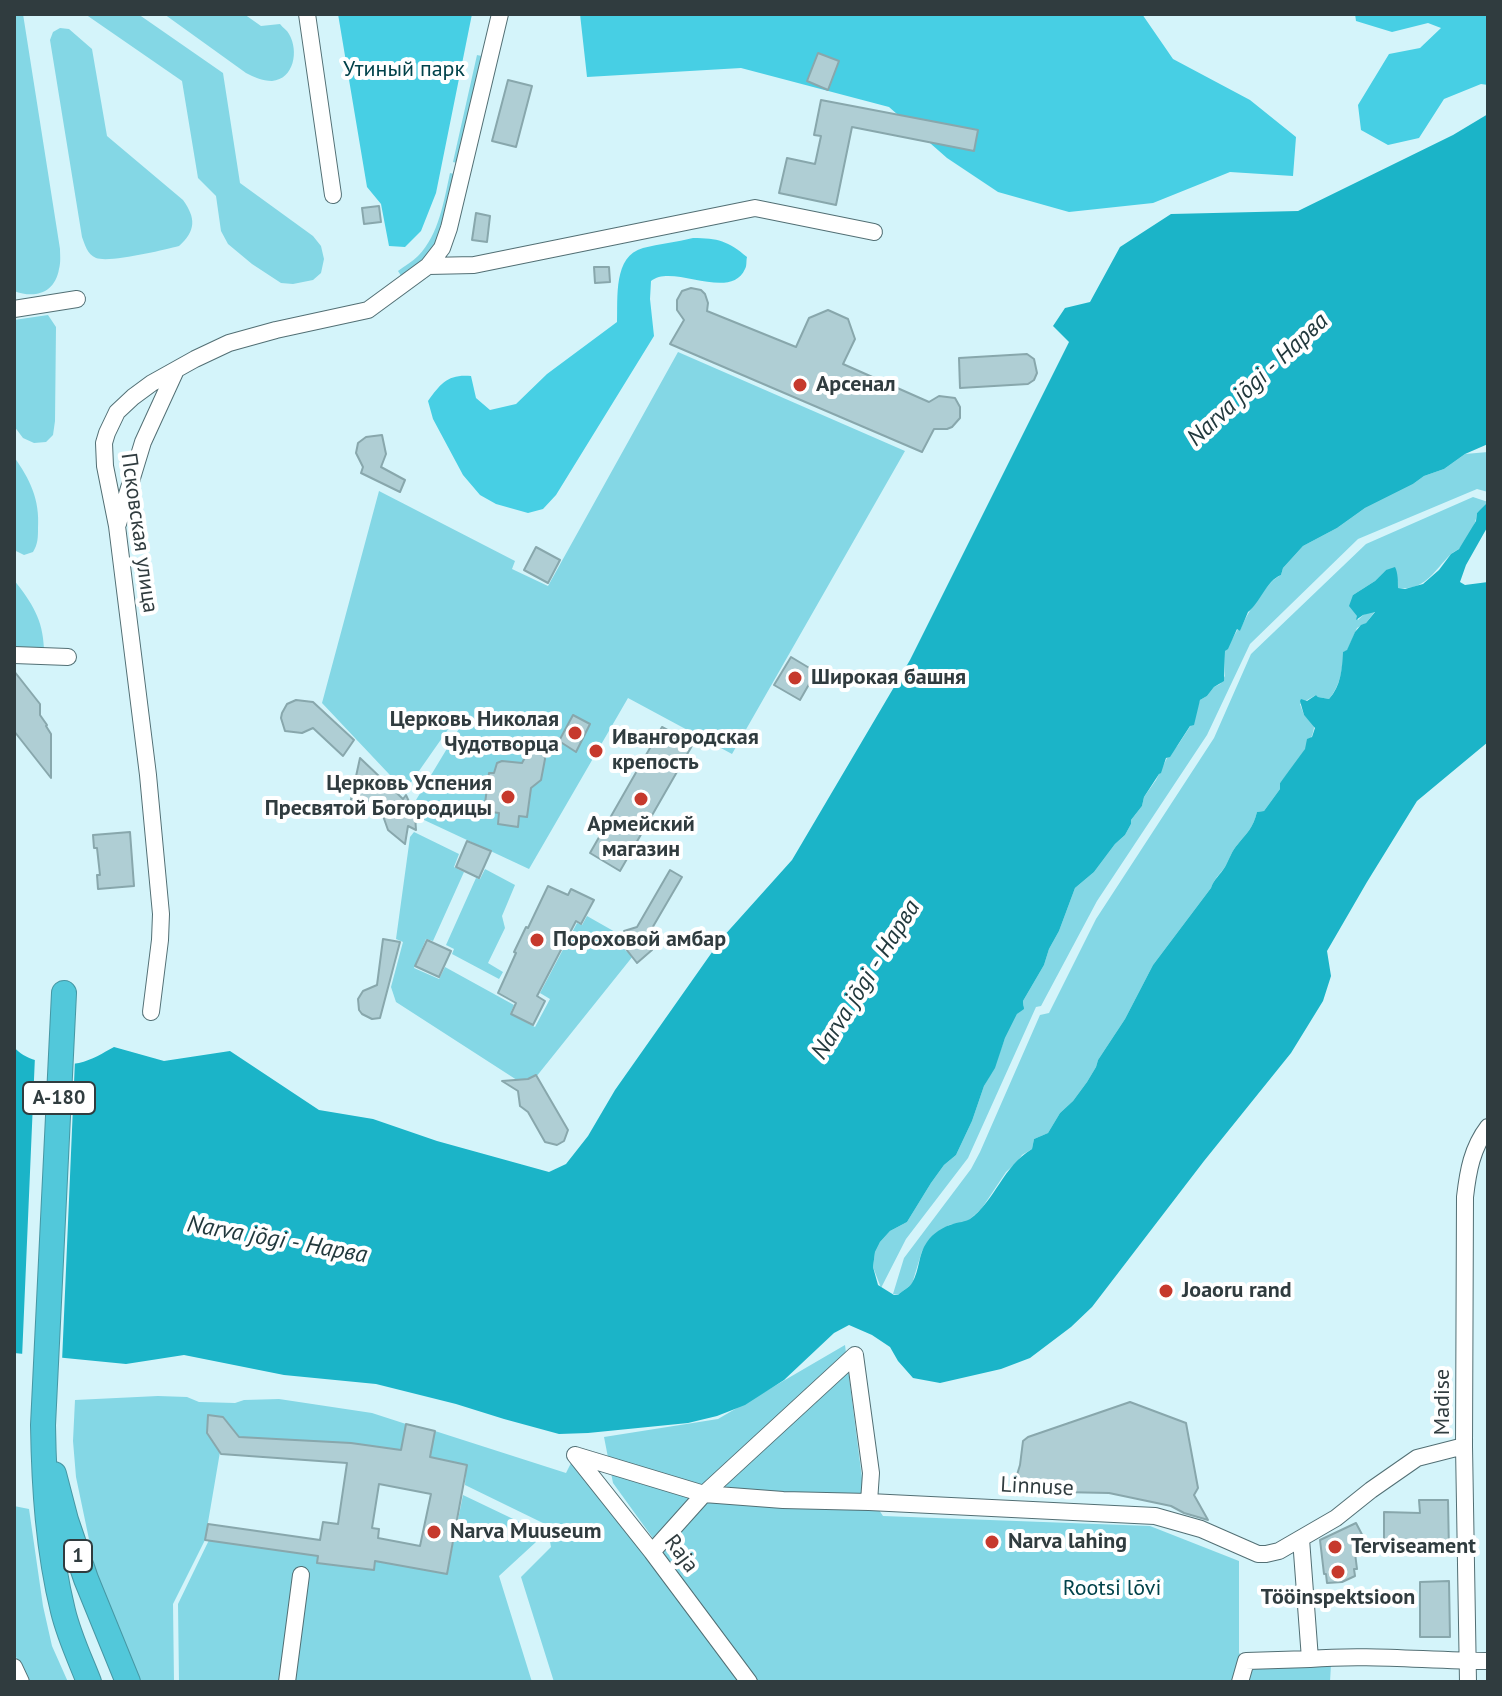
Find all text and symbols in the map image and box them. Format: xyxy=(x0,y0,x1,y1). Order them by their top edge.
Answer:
park label: Утиный парк xyxy=(343,57,465,83)
water label: Narva jõgi - Нарва xyxy=(1181,307,1335,453)
place label: Арсенал xyxy=(816,372,896,398)
marker: Арсенал xyxy=(791,376,809,394)
street label: Псковская улица xyxy=(115,451,163,615)
place label: Широкая башня xyxy=(811,665,966,691)
marker: Широкая башня xyxy=(786,669,804,687)
place label: Церковь Николая Чудотворца xyxy=(390,707,559,758)
marker: Церковь Николая Чудотворца xyxy=(566,724,584,742)
place label: Ивангородская крепость xyxy=(612,725,759,776)
marker: Ивангородская крепость xyxy=(587,742,605,760)
place label: Церковь Успения Пресвятой Богородицы xyxy=(265,771,492,822)
marker: Церковь Успения Пресвятой Богородицы xyxy=(499,788,517,806)
marker: Армейский магазин xyxy=(632,790,650,808)
place label: Армейский магазин xyxy=(587,812,695,864)
water label: Narva jõgi - Нарва xyxy=(805,895,927,1065)
place label: Пороховой амбар xyxy=(553,927,726,953)
marker: Пороховой амбар xyxy=(528,931,546,949)
road number: А-180 xyxy=(23,1082,95,1114)
water label: Narva jõgi - Нарва xyxy=(185,1210,369,1270)
place label: Joaoru rand xyxy=(1182,1278,1291,1304)
marker: Joaoru rand xyxy=(1157,1282,1175,1300)
street label: Madise xyxy=(1430,1369,1456,1435)
street label: Linnuse xyxy=(1000,1472,1074,1502)
place label: Narva Muuseum xyxy=(450,1519,601,1545)
marker: Narva Muuseum xyxy=(425,1523,443,1541)
place label: Narva lahing xyxy=(1008,1529,1127,1555)
street label: Raja xyxy=(658,1530,704,1578)
marker: Narva lahing xyxy=(983,1533,1001,1551)
place label: Terviseament xyxy=(1351,1534,1476,1560)
marker: Terviseament xyxy=(1326,1538,1344,1556)
road number: 1 xyxy=(64,1540,92,1572)
marker: Tööinspektsioon xyxy=(1329,1563,1347,1581)
park label: Rootsi lõvi xyxy=(1063,1576,1161,1602)
place label: Tööinspektsioon xyxy=(1261,1585,1415,1611)

